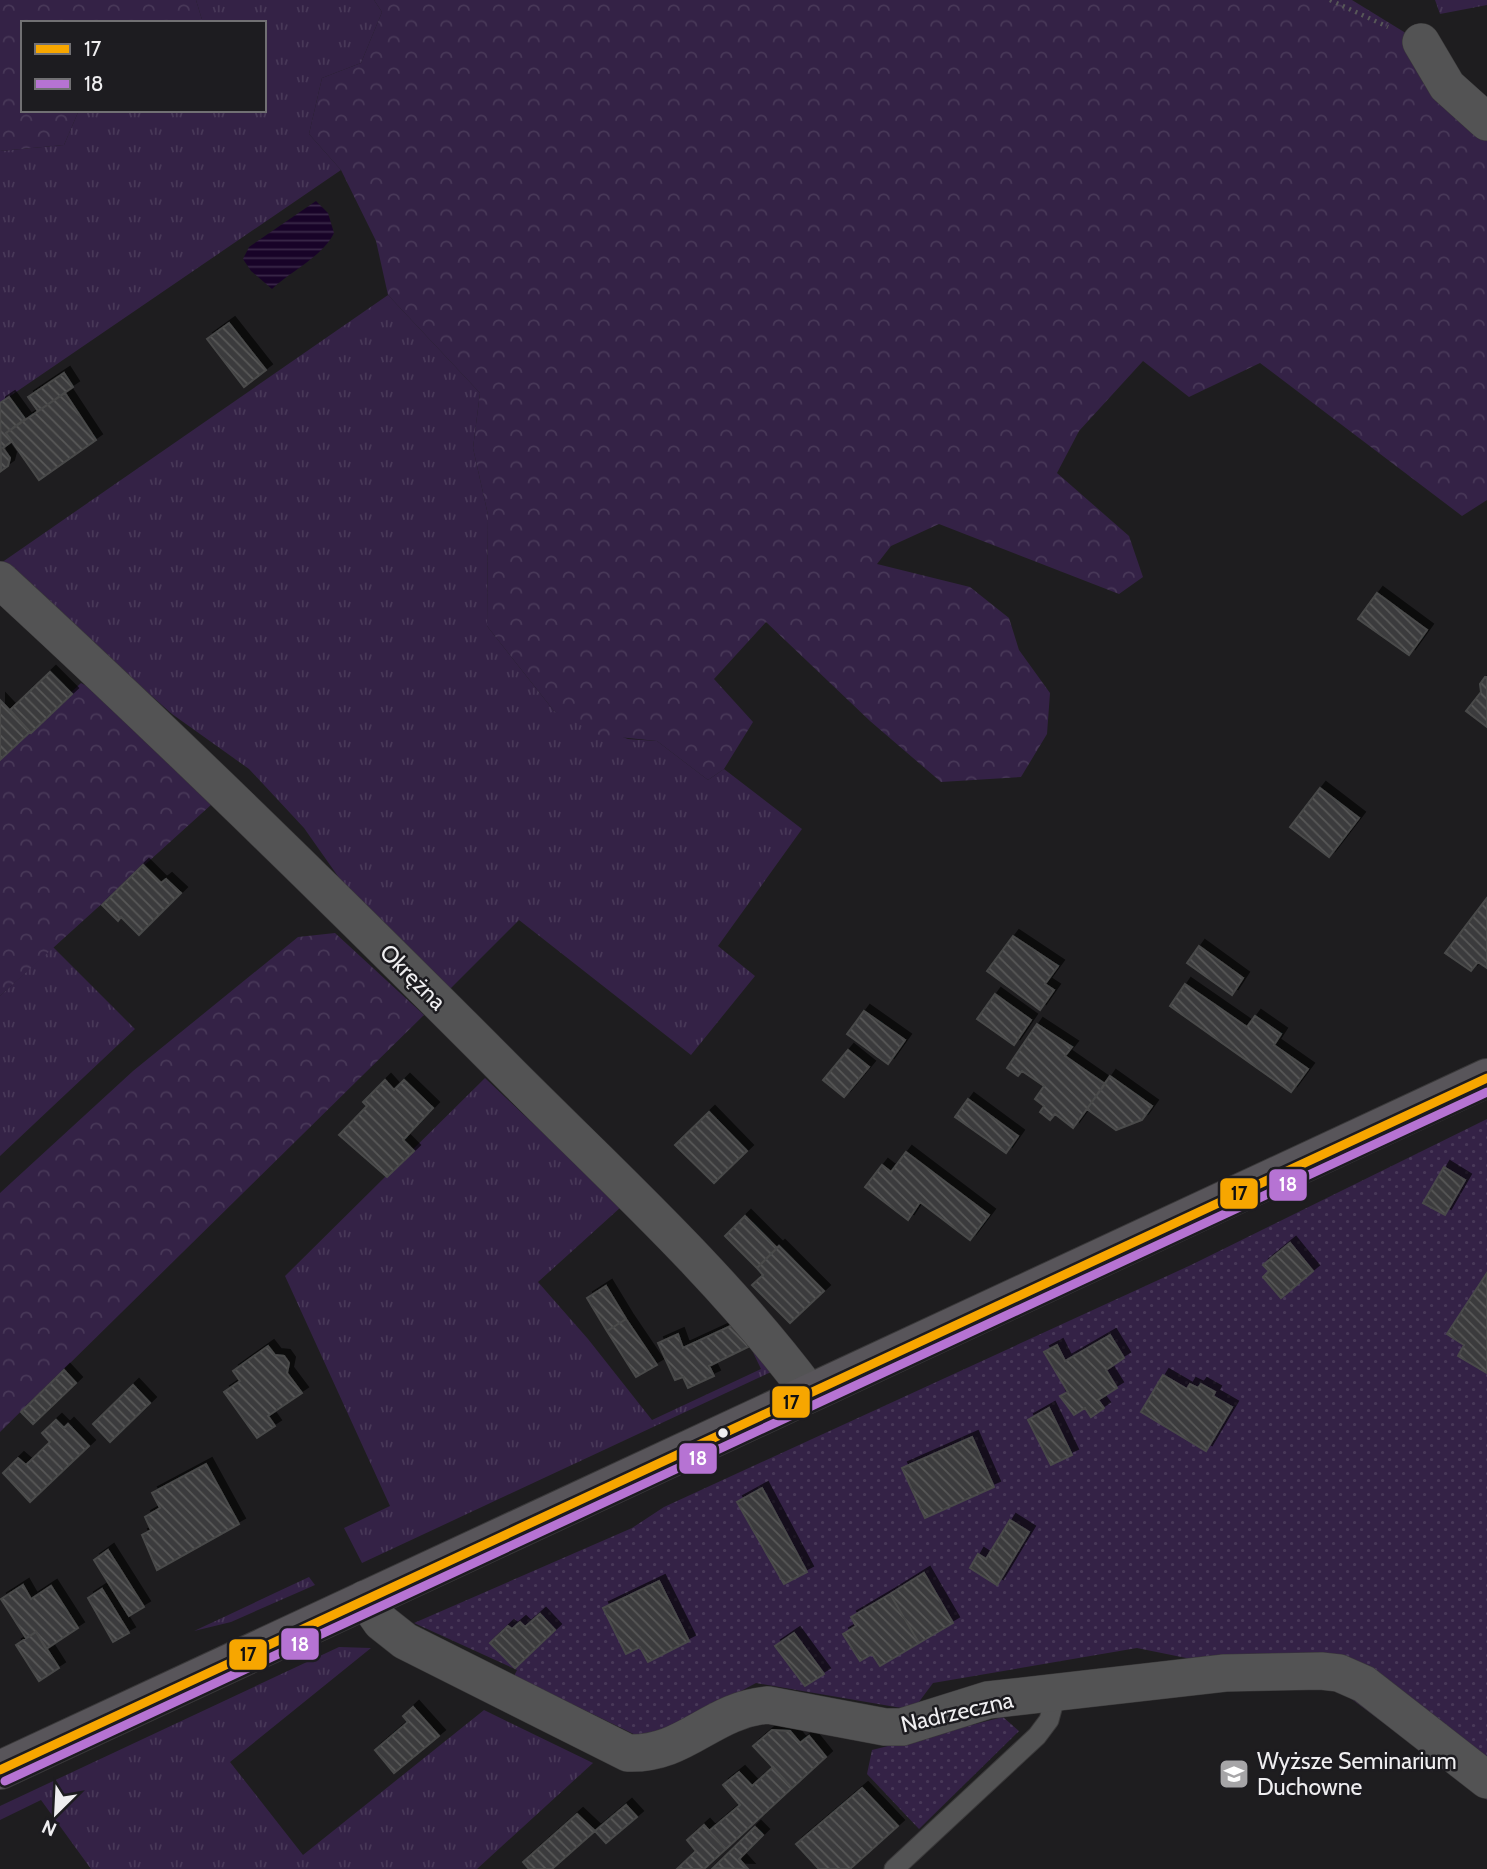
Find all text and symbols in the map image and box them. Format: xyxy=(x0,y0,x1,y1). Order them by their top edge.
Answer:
legend xyxy=(21,21,266,112)
text: 17 xyxy=(84,36,102,61)
text: 18 xyxy=(84,71,104,96)
street label: Okrężna xyxy=(374,938,452,1016)
line badge: 18 xyxy=(1268,1168,1308,1202)
text: 18 xyxy=(1279,1173,1297,1196)
line badge: 17 xyxy=(1219,1177,1259,1210)
text: 17 xyxy=(1231,1182,1248,1205)
line badge: 17 xyxy=(771,1385,811,1419)
text: 17 xyxy=(783,1391,800,1414)
unlabelled marker xyxy=(716,1426,730,1440)
line badge: 18 xyxy=(678,1442,718,1475)
text: 18 xyxy=(689,1447,707,1470)
line badge: 18 xyxy=(280,1627,320,1661)
text: 18 xyxy=(291,1633,309,1656)
line badge: 17 xyxy=(228,1638,268,1671)
text: 17 xyxy=(240,1643,257,1666)
street label: Nadrzeczna xyxy=(898,1685,1016,1739)
place label: Wyższe Seminarium Duchowne xyxy=(1257,1747,1457,1801)
school or university icon: Wyższe Seminarium Duchowne xyxy=(1217,1757,1251,1791)
north arrow xyxy=(21,1778,91,1848)
text: N xyxy=(38,1815,60,1841)

